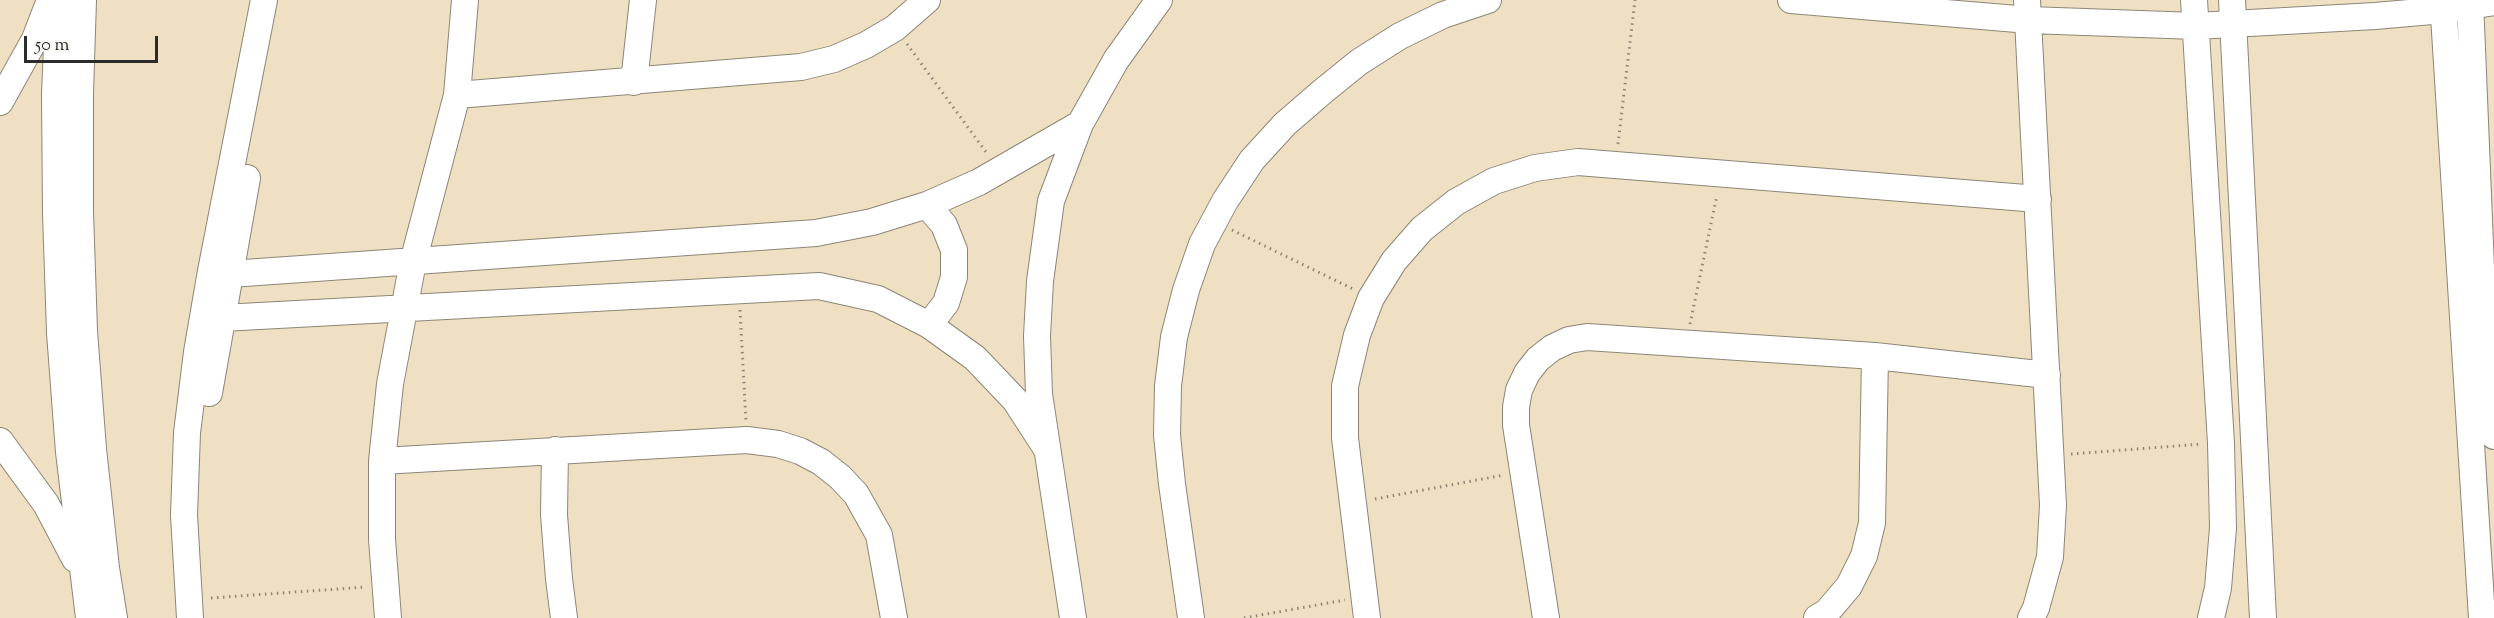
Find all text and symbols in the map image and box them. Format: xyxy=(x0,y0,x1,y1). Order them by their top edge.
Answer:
scale bar xyxy=(27,24,160,62)
text: 50 m xyxy=(35,33,69,59)

